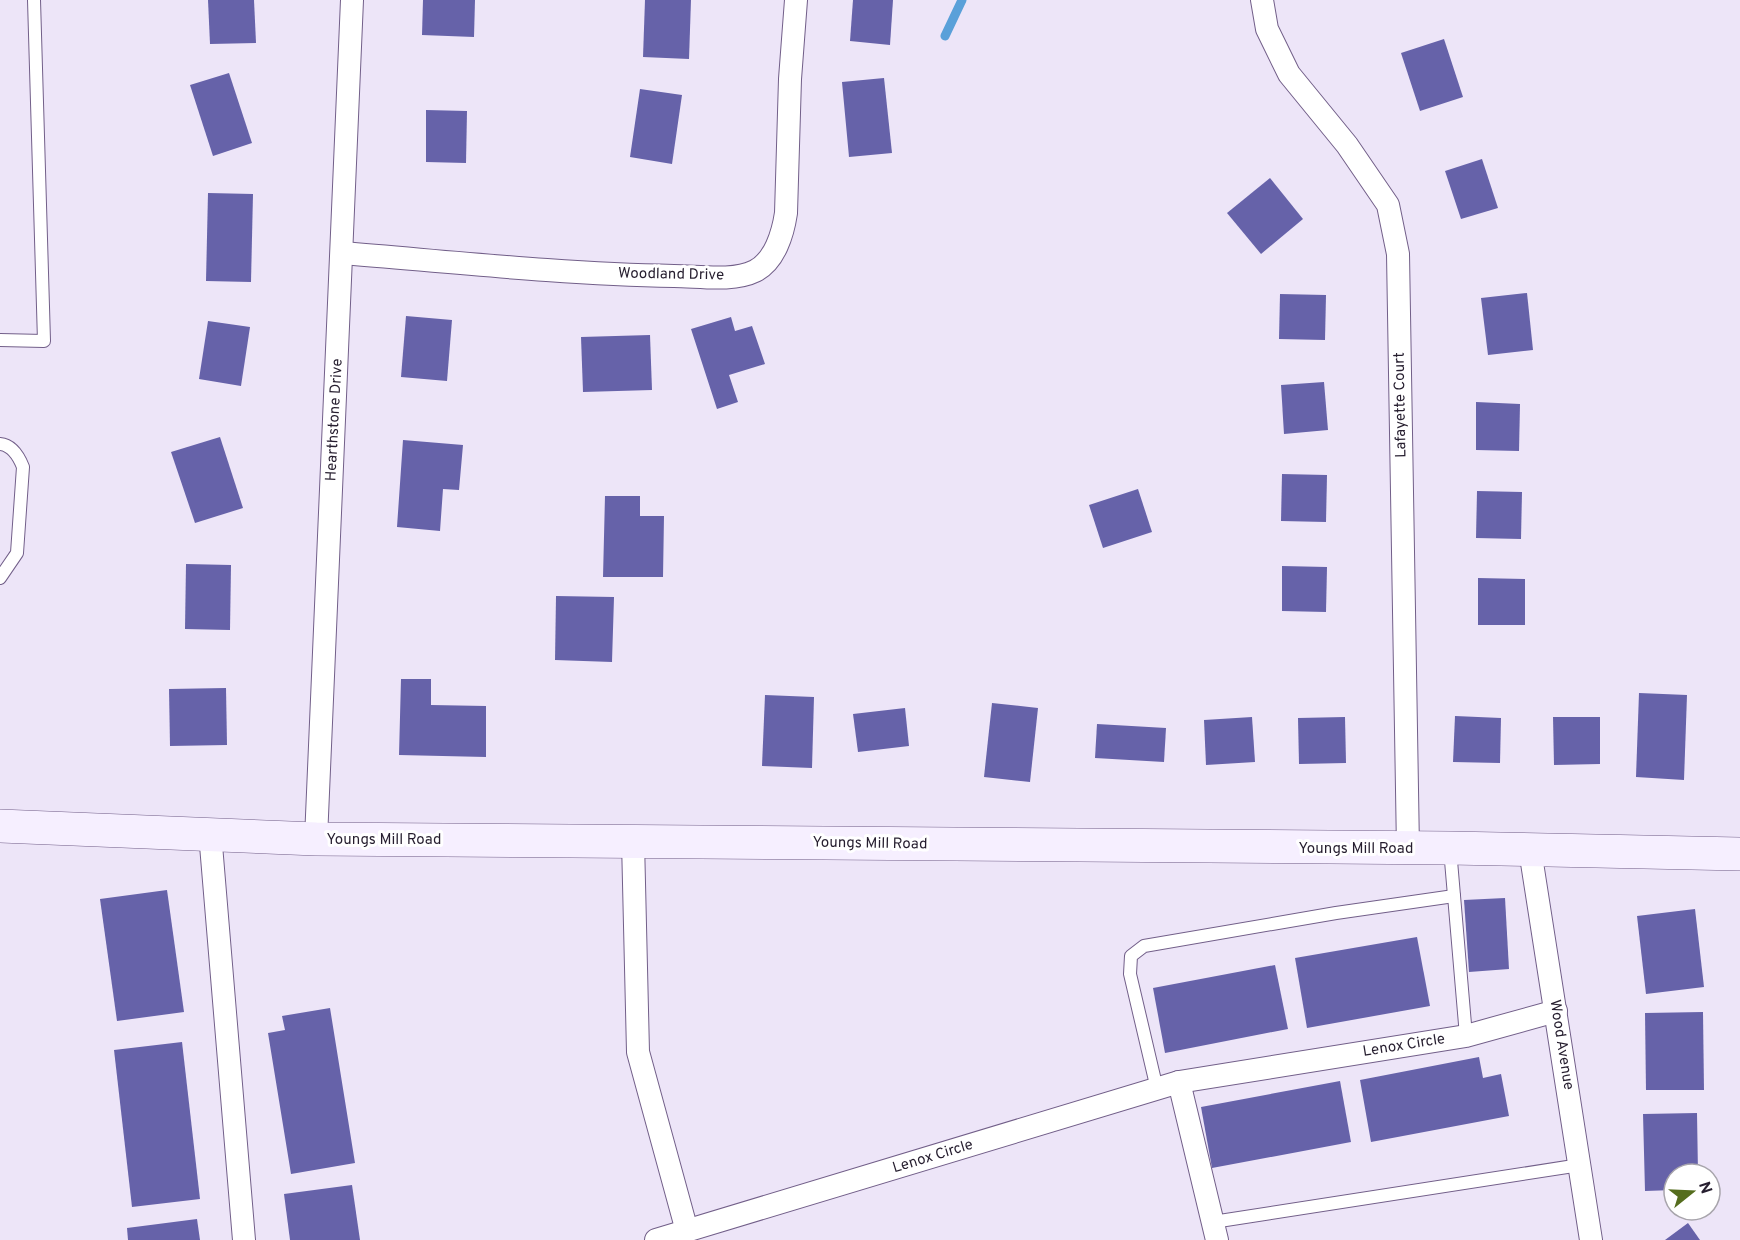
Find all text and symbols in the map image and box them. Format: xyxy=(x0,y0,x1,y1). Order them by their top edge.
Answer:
street label: Woodland Drive xyxy=(618,265,724,285)
street label: Lafayette Court xyxy=(1391,352,1411,458)
street label: Hearthstone Drive xyxy=(322,358,348,482)
street label: Youngs Mill Road xyxy=(327,831,441,850)
street label: Youngs Mill Road xyxy=(812,833,928,855)
street label: Youngs Mill Road xyxy=(1299,840,1413,859)
street label: Wood Avenue xyxy=(1544,999,1578,1091)
street label: Lenox Circle xyxy=(1361,1030,1447,1062)
street label: Lenox Circle xyxy=(890,1136,976,1178)
north arrow xyxy=(1662,1162,1722,1222)
text: N xyxy=(1693,1179,1716,1197)

